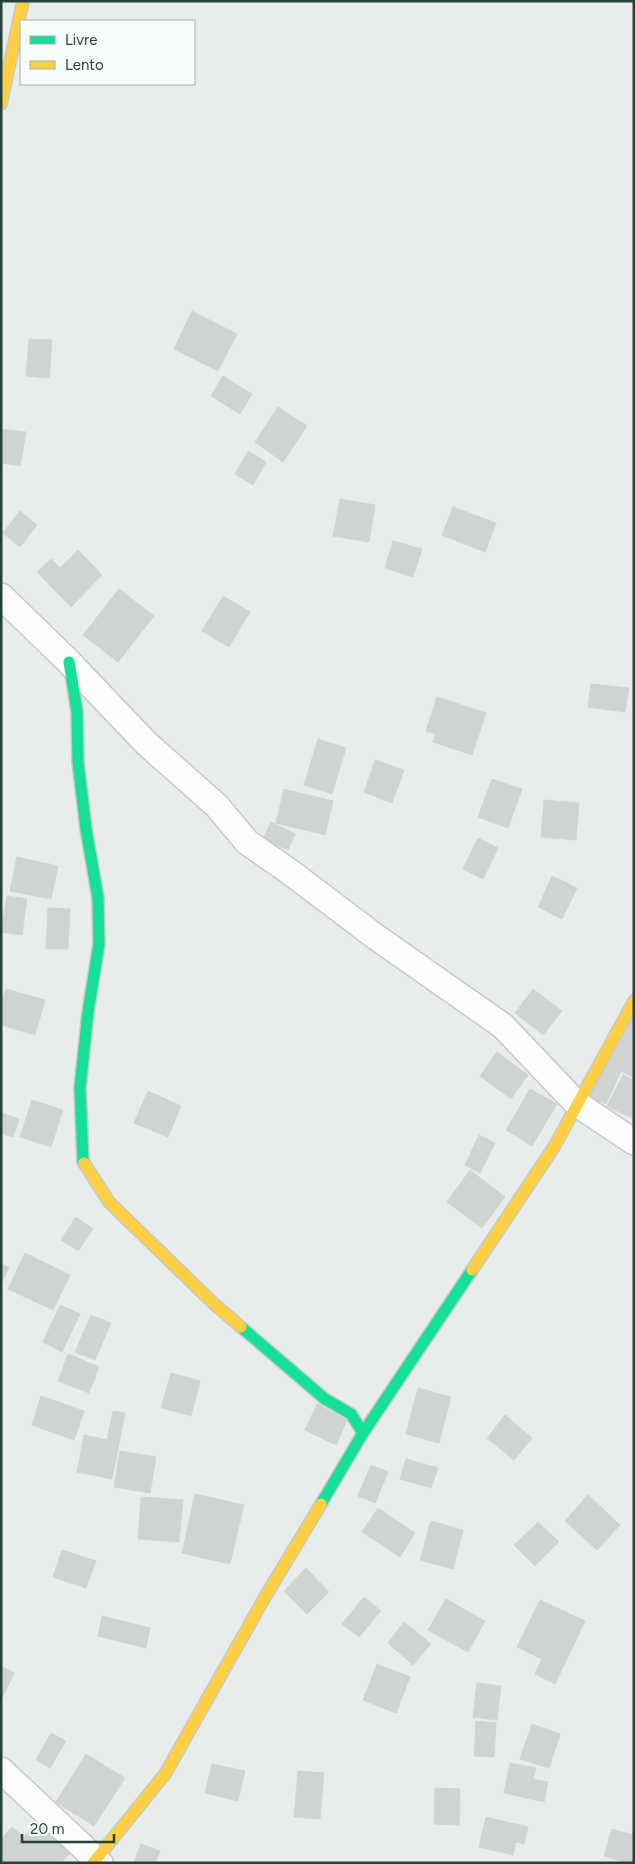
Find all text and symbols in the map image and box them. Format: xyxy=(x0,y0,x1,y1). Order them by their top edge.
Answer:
legend xyxy=(20,20,195,85)
text: Livre xyxy=(65,31,97,49)
text: Lento xyxy=(65,56,104,74)
scale bar xyxy=(22,1812,115,1844)
text: 20 m xyxy=(30,1820,64,1838)

